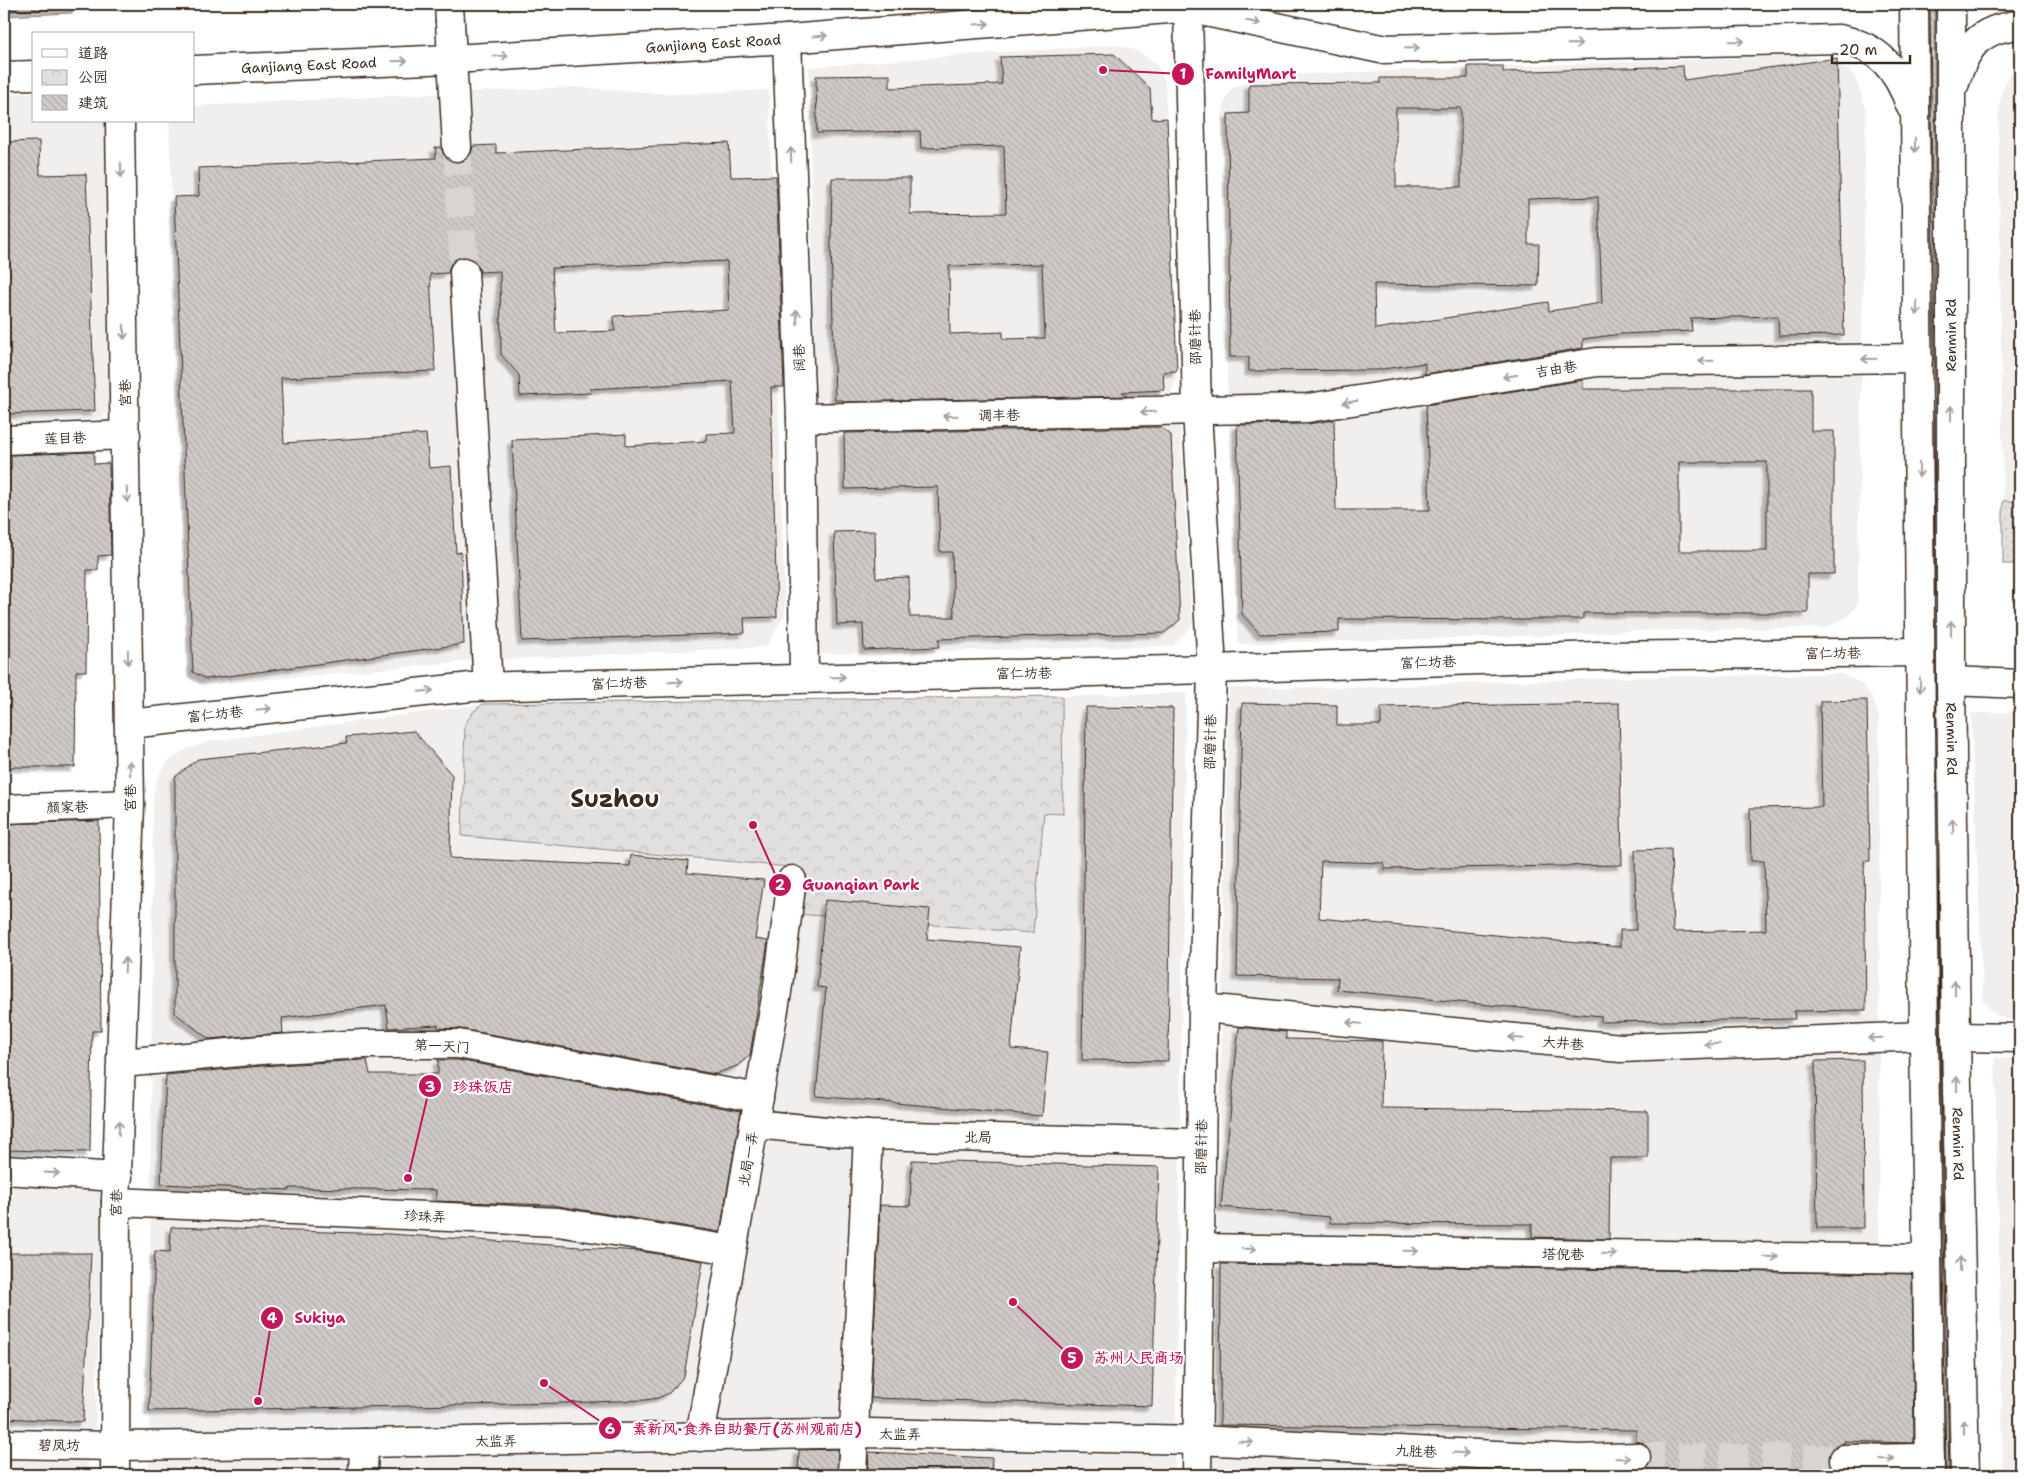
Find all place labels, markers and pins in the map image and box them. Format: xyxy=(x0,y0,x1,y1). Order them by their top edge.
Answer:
callout: FamilyMart xyxy=(1171,59,1307,89)
callout: Guanqian Park xyxy=(767,870,930,900)
callout: 珍珠饭店 xyxy=(418,1071,523,1101)
callout: Sukiya xyxy=(259,1303,355,1333)
callout: 苏州人民商场 xyxy=(1059,1343,1194,1373)
callout: 素新风·食养自助餐厅(苏州观前店) xyxy=(597,1413,872,1443)

